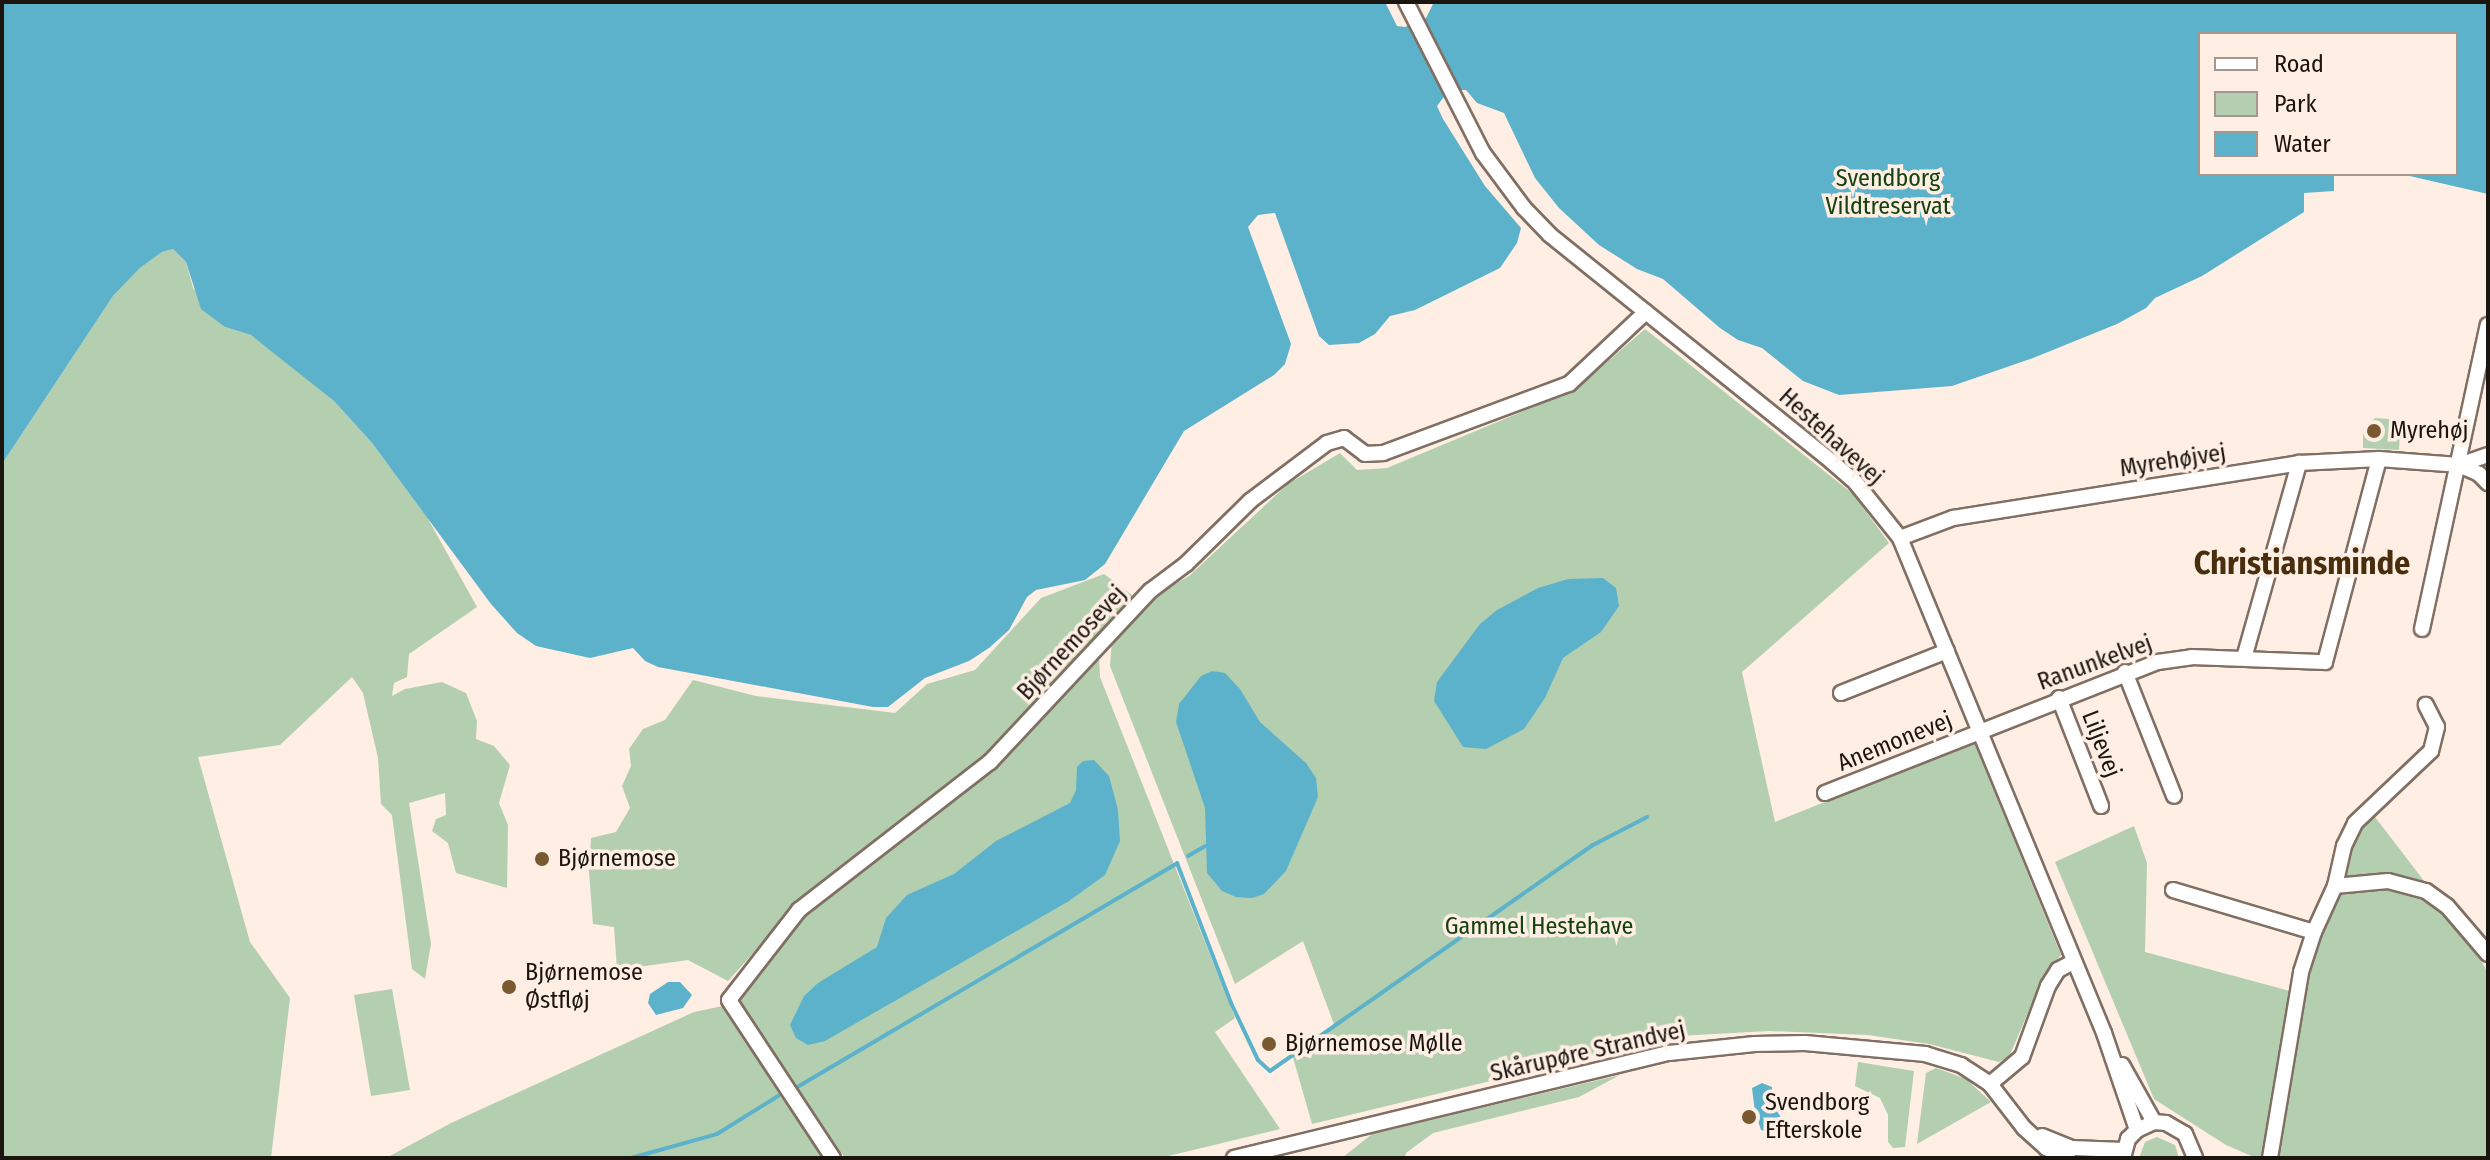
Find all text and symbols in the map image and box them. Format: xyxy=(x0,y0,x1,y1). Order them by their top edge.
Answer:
legend xyxy=(2198,32,2458,176)
text: Road xyxy=(2274,50,2324,78)
text: Park xyxy=(2274,90,2317,118)
text: Water xyxy=(2274,130,2331,158)
park label: Svendborg Vildtreservat xyxy=(1825,165,1951,221)
street label: Hestehavevej xyxy=(1773,383,1889,491)
place label: Myrehøj xyxy=(2390,417,2469,445)
marker: Myrehøj xyxy=(2365,422,2383,440)
street label: Myrehøjvej xyxy=(2118,438,2228,484)
district label: Christiansminde xyxy=(2194,544,2410,582)
street label: Bjørnemosevej xyxy=(1012,580,1132,706)
street label: Ranunkelvej xyxy=(2034,629,2156,697)
street label: Anemonevej xyxy=(1833,706,1957,778)
street label: Liljevej xyxy=(2075,706,2127,782)
place label: Bjørnemose xyxy=(558,845,676,873)
marker: Bjørnemose xyxy=(533,850,551,868)
park label: Gammel Hestehave xyxy=(1445,913,1633,941)
place label: Bjørnemose Østfløj xyxy=(525,959,643,1015)
marker: Bjørnemose Østfløj xyxy=(500,978,518,996)
street label: Skårupøre Strandvej xyxy=(1488,1016,1688,1088)
place label: Bjørnemose Mølle xyxy=(1285,1030,1463,1058)
marker: Bjørnemose Mølle xyxy=(1260,1035,1278,1053)
place label: Svendborg Efterskole xyxy=(1765,1089,1869,1145)
marker: Svendborg Efterskole xyxy=(1740,1108,1758,1126)

